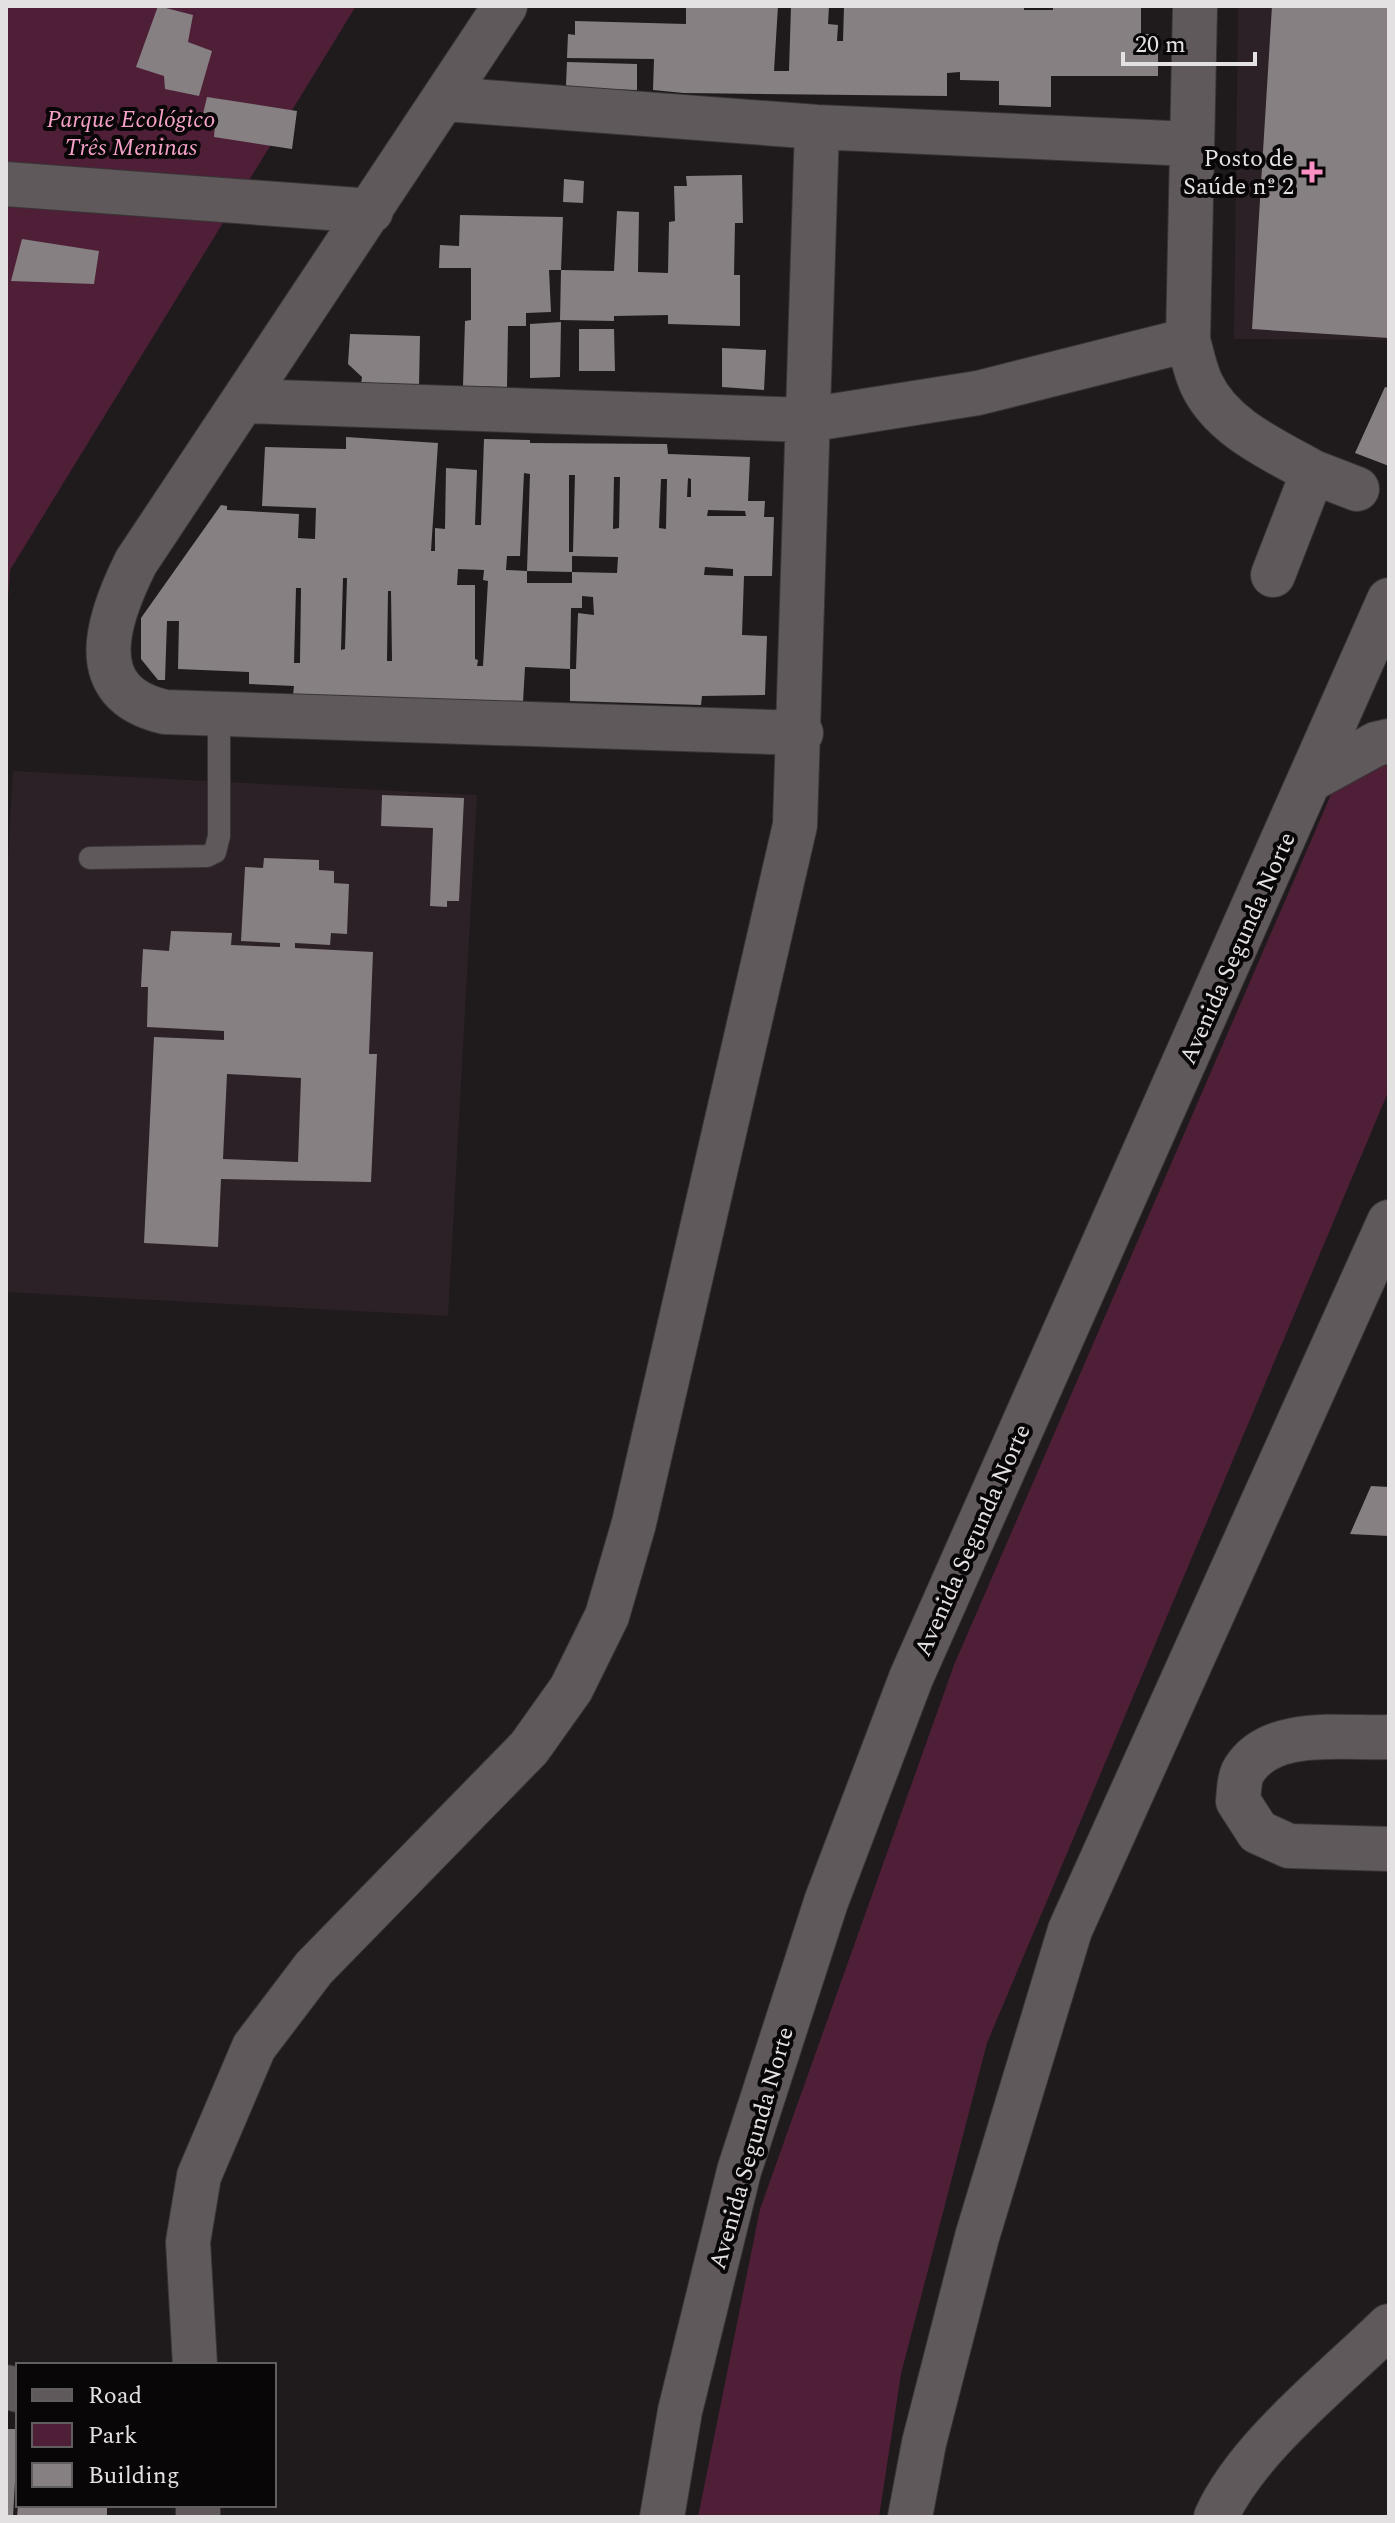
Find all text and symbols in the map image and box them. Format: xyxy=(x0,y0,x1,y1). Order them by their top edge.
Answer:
scale bar xyxy=(1123,16,1255,66)
text: 20 m xyxy=(1135,27,1186,63)
park label: Parque Ecológico Três Meninas xyxy=(46,102,216,166)
place label: Posto de Saúde nº 2 xyxy=(1183,141,1294,205)
marker: Posto de Saúde nº 2 xyxy=(1301,161,1323,183)
street label: Avenida Segunda Norte xyxy=(1170,826,1305,1070)
street label: Avenida Segunda Norte xyxy=(905,1418,1040,1662)
street label: Avenida Segunda Norte xyxy=(700,2023,804,2274)
legend xyxy=(16,2363,276,2507)
text: Road xyxy=(88,2378,142,2414)
text: Park xyxy=(88,2418,138,2454)
text: Building xyxy=(88,2458,180,2494)

